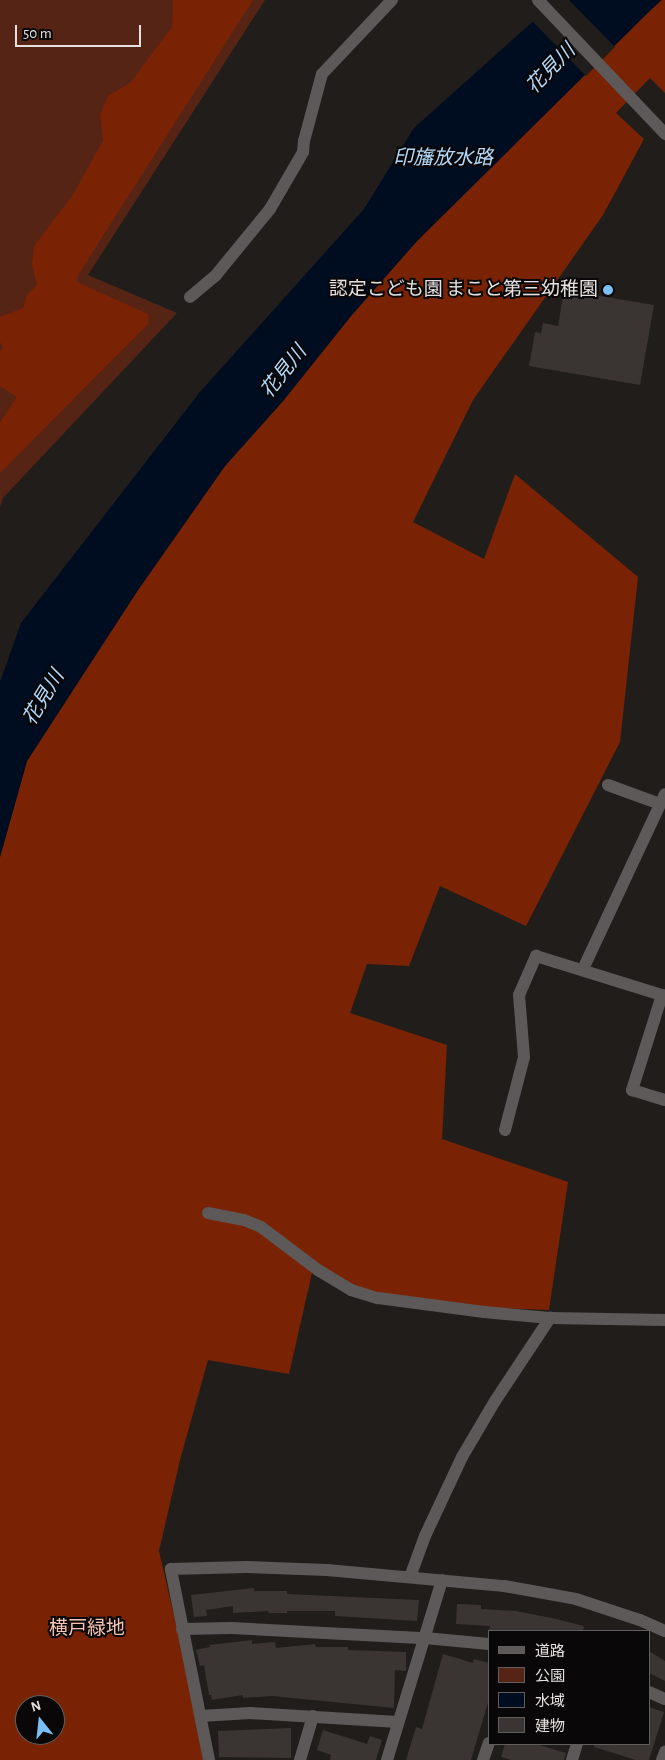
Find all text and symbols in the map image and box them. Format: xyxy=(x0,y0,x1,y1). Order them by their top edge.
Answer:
scale bar xyxy=(18,15,144,47)
text: 50 m xyxy=(23,26,52,41)
water label: 花見川 xyxy=(522,39,580,99)
water label: 印旛放水路 xyxy=(393,146,493,170)
place label: 認定こども園 まこと第三幼稚園 xyxy=(329,279,598,301)
marker: 認定こども園 まこと第三幼稚園 xyxy=(602,284,614,296)
water label: 花見川 xyxy=(256,341,312,403)
water label: 花見川 xyxy=(18,666,70,730)
park label: 横戸緑地 xyxy=(49,1618,125,1640)
legend xyxy=(488,1630,650,1745)
text: 道路 xyxy=(535,1644,565,1659)
text: 公園 xyxy=(535,1669,565,1684)
text: 水域 xyxy=(535,1694,565,1709)
north arrow xyxy=(15,1695,65,1745)
text: N xyxy=(30,1698,43,1715)
text: 建物 xyxy=(535,1719,565,1734)

